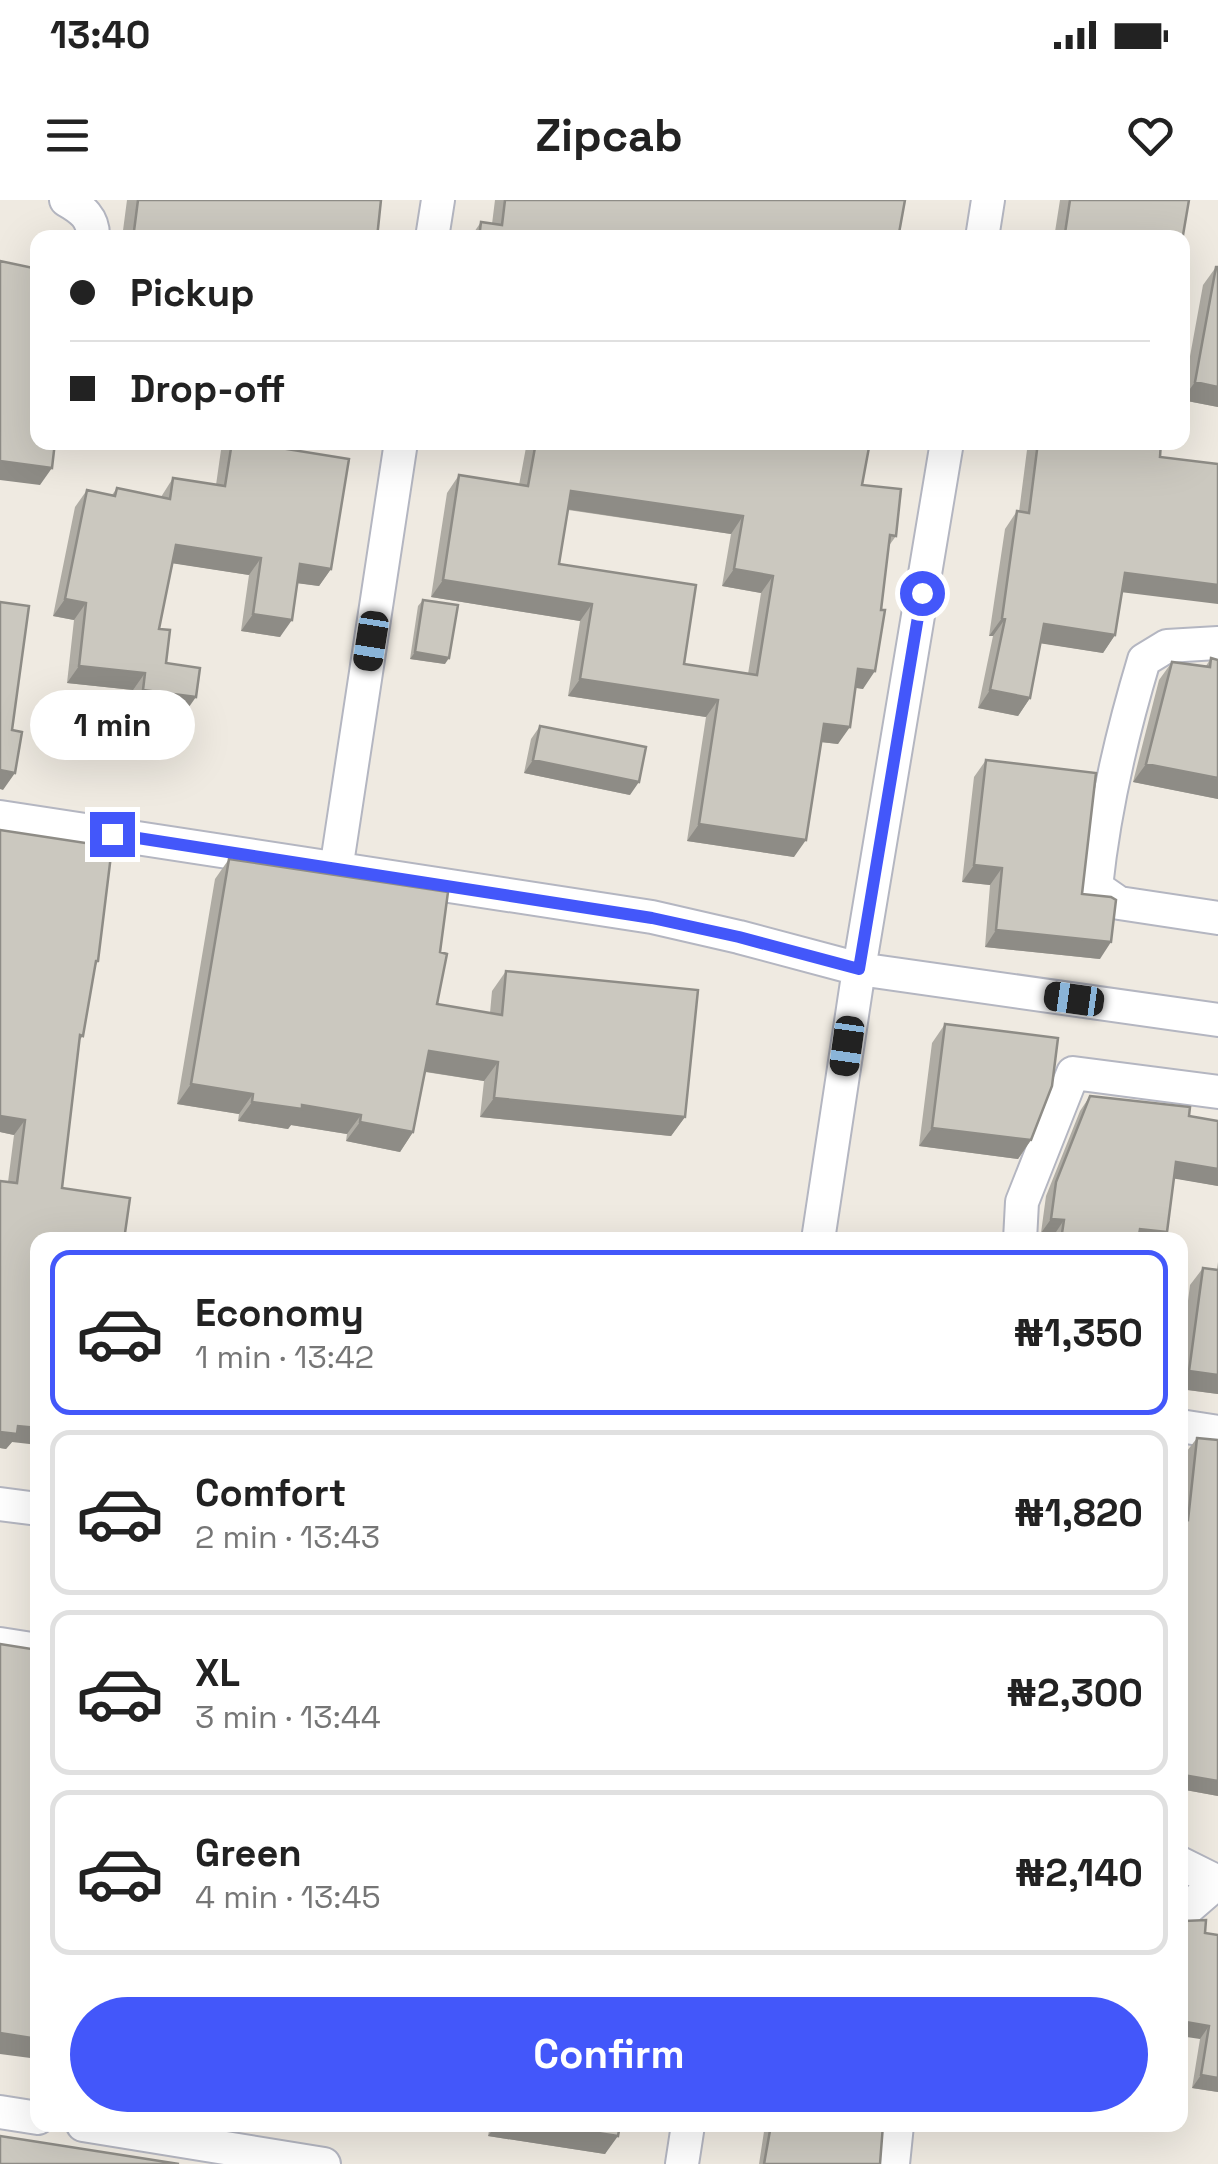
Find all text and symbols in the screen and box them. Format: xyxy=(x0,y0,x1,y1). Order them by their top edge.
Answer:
text: 13:40 xyxy=(50,11,150,59)
text: Zipcab xyxy=(535,107,683,164)
icon: menu xyxy=(40,108,95,163)
icon: heart xyxy=(1123,108,1178,163)
text: Pickup xyxy=(130,269,254,317)
text: Drop-off xyxy=(130,365,285,413)
route start xyxy=(900,571,945,616)
car xyxy=(351,609,391,673)
callout: 1 min xyxy=(29,689,194,759)
text: 1 min xyxy=(73,705,152,745)
route end xyxy=(90,812,135,857)
car xyxy=(1042,980,1106,1018)
car xyxy=(828,1014,866,1078)
icon: car xyxy=(75,1288,165,1378)
text: Economy xyxy=(195,1289,364,1337)
text: ₦1,350 xyxy=(1013,1309,1143,1357)
text: 1 min · 13:42 xyxy=(195,1337,374,1377)
icon: car xyxy=(75,1468,165,1558)
text: Comfort xyxy=(195,1469,346,1517)
text: ₦1,820 xyxy=(1014,1489,1143,1537)
text: 2 min · 13:43 xyxy=(195,1517,380,1557)
icon: car xyxy=(75,1648,165,1738)
text: XL xyxy=(195,1649,240,1697)
text: ₦2,300 xyxy=(1006,1669,1143,1717)
text: 3 min · 13:44 xyxy=(195,1697,381,1737)
icon: car xyxy=(75,1828,165,1918)
text: Green xyxy=(195,1829,302,1877)
text: ₦2,140 xyxy=(1015,1849,1143,1897)
text: 4 min · 13:45 xyxy=(195,1877,381,1917)
button: Confirm xyxy=(70,1997,1148,2112)

